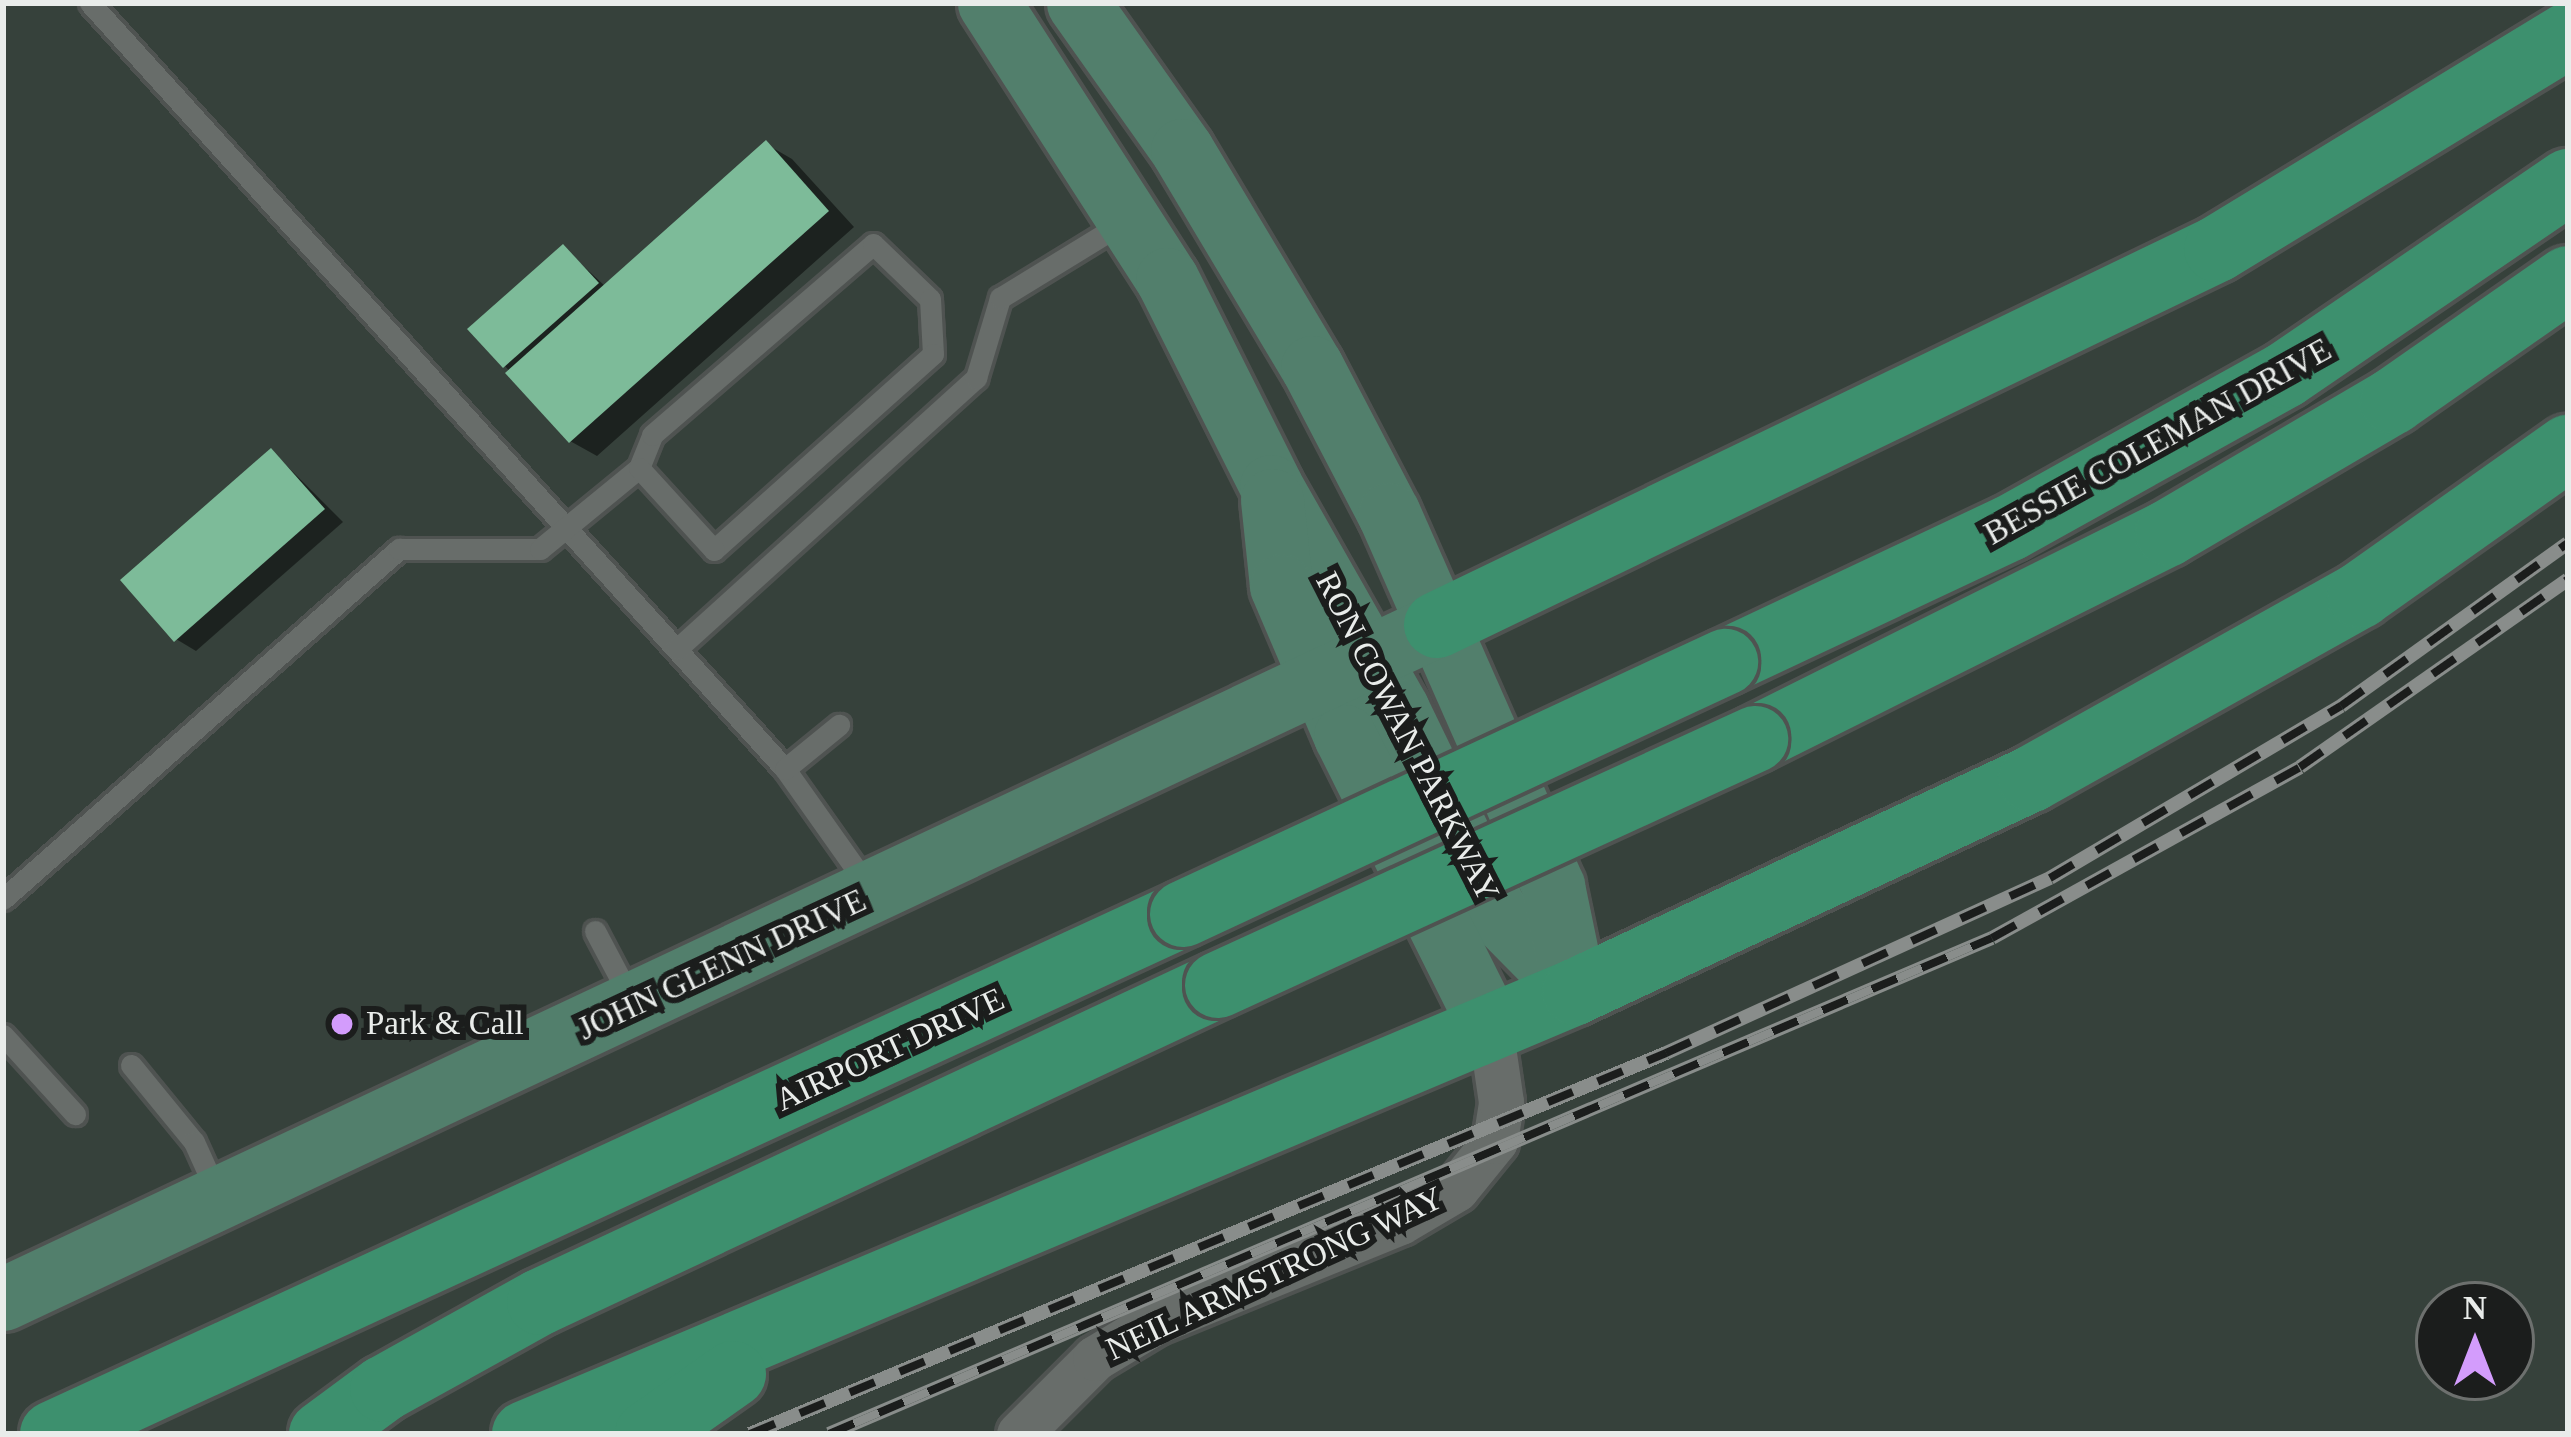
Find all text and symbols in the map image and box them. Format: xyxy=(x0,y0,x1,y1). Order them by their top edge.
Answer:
street label: BESSIE COLEMAN DRIVE xyxy=(1978,330,2338,554)
street label: RON COWAN PARKWAY xyxy=(1307,566,1507,908)
street label: JOHN GLENN DRIVE xyxy=(572,881,872,1049)
street label: AIRPORT DRIVE xyxy=(769,980,1011,1120)
place label: Park & Call xyxy=(366,1004,524,1044)
marker: Park & Call xyxy=(329,1011,355,1037)
street label: NEIL ARMSTRONG WAY xyxy=(1099,1178,1451,1370)
north arrow xyxy=(2415,1281,2535,1401)
text: N xyxy=(2463,1290,2487,1326)

